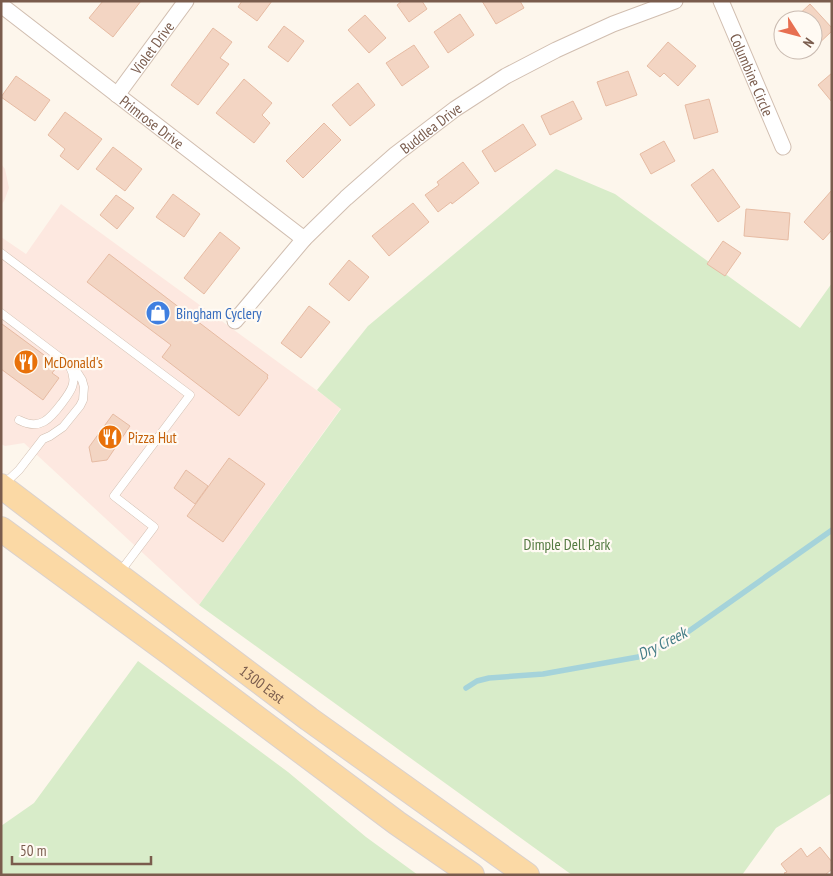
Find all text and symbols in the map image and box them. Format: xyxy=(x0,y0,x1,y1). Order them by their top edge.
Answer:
north arrow xyxy=(773,10,823,60)
street label: Violet Drive xyxy=(126,17,178,78)
street label: Columbine Circle xyxy=(726,31,778,119)
text: N xyxy=(799,34,818,51)
street label: Primrose Drive xyxy=(116,91,188,152)
street label: Buddlea Drive xyxy=(396,98,465,157)
shop icon: Bingham Cyclery xyxy=(145,300,171,326)
place label: Bingham Cyclery xyxy=(176,304,262,323)
restaurant icon: McDonald's xyxy=(13,349,39,375)
place label: McDonald's xyxy=(44,353,103,372)
restaurant icon: Pizza Hut xyxy=(97,424,123,450)
place label: Pizza Hut xyxy=(128,428,177,447)
park label: Dimple Dell Park xyxy=(524,535,611,554)
water label: Dry Creek xyxy=(634,621,692,664)
street label: 1300 East xyxy=(236,661,289,707)
scale bar xyxy=(12,834,151,866)
text: 50 m xyxy=(20,841,46,860)

